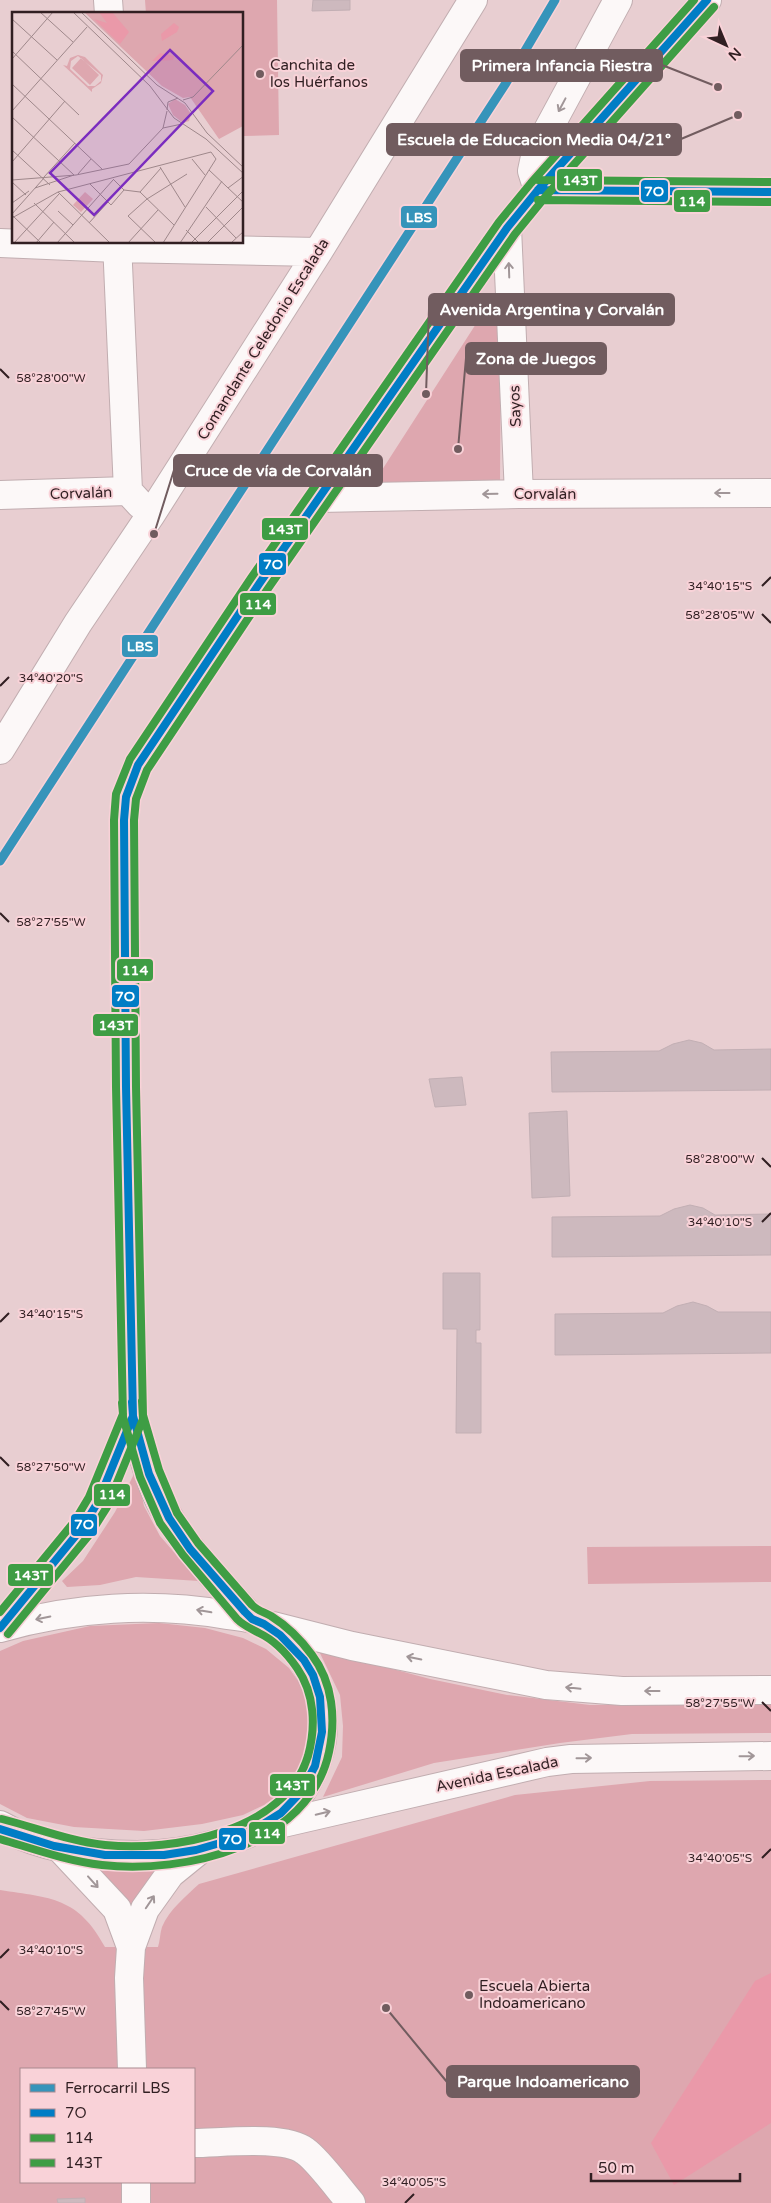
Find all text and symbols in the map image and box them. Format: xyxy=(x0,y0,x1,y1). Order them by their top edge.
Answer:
inset map xyxy=(12,12,244,244)
north arrow xyxy=(701,20,751,70)
text: N xyxy=(725,44,745,64)
callout: Primera Infancia Riestra xyxy=(461,50,662,81)
place label: Canchita de los Huérfanos xyxy=(270,56,368,91)
text: Primera Infancia Riestra xyxy=(471,56,653,76)
marker: Canchita de los Huérfanos xyxy=(254,68,266,80)
one-way arrow xyxy=(556,97,566,111)
callout: Escuela de Educacion Media 04/21° xyxy=(387,124,681,155)
text: Escuela de Educacion Media 04/21° xyxy=(397,130,671,150)
line badge: 143T xyxy=(556,168,603,192)
text: 143T xyxy=(563,172,598,189)
line badge: 7O xyxy=(640,179,669,203)
text: 7O xyxy=(644,183,664,200)
line badge: 114 xyxy=(673,189,711,213)
text: 114 xyxy=(679,193,705,210)
line badge: LBS xyxy=(400,205,438,229)
text: LBS xyxy=(406,209,433,226)
street label: Comandante Celedonio Escalada xyxy=(193,235,333,443)
one-way arrow xyxy=(505,262,514,278)
callout: Avenida Argentina y Corvalán xyxy=(429,294,674,325)
text: Avenida Argentina y Corvalán xyxy=(440,300,664,320)
callout: Zona de Juegos xyxy=(466,343,606,374)
text: Zona de Juegos xyxy=(476,349,596,369)
text: 58°28'00"W xyxy=(16,371,86,385)
street label: Sayos xyxy=(505,385,525,427)
callout: Cruce de vía de Corvalán xyxy=(174,455,382,486)
text: Cruce de vía de Corvalán xyxy=(184,461,372,481)
street label: Corvalán xyxy=(49,483,113,503)
street label: Corvalán xyxy=(514,485,576,503)
one-way arrow xyxy=(715,488,731,498)
one-way arrow xyxy=(482,490,498,499)
line badge: 143T xyxy=(261,517,309,541)
text: 143T xyxy=(268,521,303,538)
line badge: 7O xyxy=(258,552,287,576)
text: 7O xyxy=(263,556,283,573)
text: 34°40'15"S xyxy=(688,579,752,593)
line badge: 114 xyxy=(239,592,277,616)
text: 114 xyxy=(245,596,271,613)
text: 58°28'05"W xyxy=(685,608,755,622)
line badge: LBS xyxy=(121,634,159,658)
text: LBS xyxy=(127,638,154,655)
text: 34°40'20"S xyxy=(19,671,83,685)
text: 58°27'55"W xyxy=(16,915,86,929)
line badge: 114 xyxy=(116,958,154,982)
text: 114 xyxy=(122,962,148,979)
line badge: 7O xyxy=(111,984,140,1008)
text: 7O xyxy=(115,988,135,1005)
line badge: 143T xyxy=(92,1013,139,1037)
text: 143T xyxy=(99,1017,134,1034)
text: 58°28'00"W xyxy=(685,1152,755,1166)
text: 34°40'10"S xyxy=(688,1215,752,1229)
text: 34°40'15"S xyxy=(19,1307,83,1321)
text: 58°27'50"W xyxy=(16,1460,86,1474)
line badge: 114 xyxy=(93,1483,131,1507)
text: 114 xyxy=(99,1486,125,1503)
line badge: 7O xyxy=(70,1513,98,1537)
text: 7O xyxy=(74,1516,94,1533)
line badge: 143T xyxy=(7,1563,54,1587)
text: 143T xyxy=(14,1567,49,1584)
one-way arrow xyxy=(197,1605,213,1615)
one-way arrow xyxy=(35,1614,51,1623)
one-way arrow xyxy=(406,1653,422,1663)
one-way arrow xyxy=(565,1683,581,1693)
one-way arrow xyxy=(645,1686,661,1696)
text: 58°27'55"W xyxy=(685,1696,755,1710)
one-way arrow xyxy=(738,1751,755,1761)
street label: Avenida Escalada xyxy=(434,1752,560,1796)
one-way arrow xyxy=(576,1754,592,1763)
line badge: 143T xyxy=(269,1773,316,1797)
text: 143T xyxy=(275,1777,310,1794)
one-way arrow xyxy=(315,1808,331,1817)
line badge: 114 xyxy=(248,1821,286,1845)
text: 114 xyxy=(254,1825,280,1842)
line badge: 7O xyxy=(218,1827,247,1851)
text: 7O xyxy=(222,1831,242,1848)
text: 34°40'05"S xyxy=(688,1851,752,1865)
one-way arrow xyxy=(87,1876,99,1889)
one-way arrow xyxy=(145,1895,155,1909)
text: 34°40'10"S xyxy=(19,1943,83,1957)
place label: Escuela Abierta Indoamericano xyxy=(479,1977,590,2012)
marker: Escuela Abierta Indoamericano xyxy=(463,1989,475,2001)
text: 58°27'45"W xyxy=(16,2004,86,2018)
callout: Parque Indoamericano xyxy=(447,2066,639,2097)
legend xyxy=(20,2068,195,2183)
text: Parque Indoamericano xyxy=(457,2072,629,2092)
text: Ferrocarril LBS xyxy=(65,2079,170,2097)
text: 7O xyxy=(65,2104,87,2122)
text: 114 xyxy=(65,2129,93,2147)
scale bar xyxy=(591,2150,740,2182)
text: 143T xyxy=(65,2154,102,2172)
text: 50 m xyxy=(598,2159,635,2177)
text: 34°40'05"S xyxy=(382,2175,446,2189)

